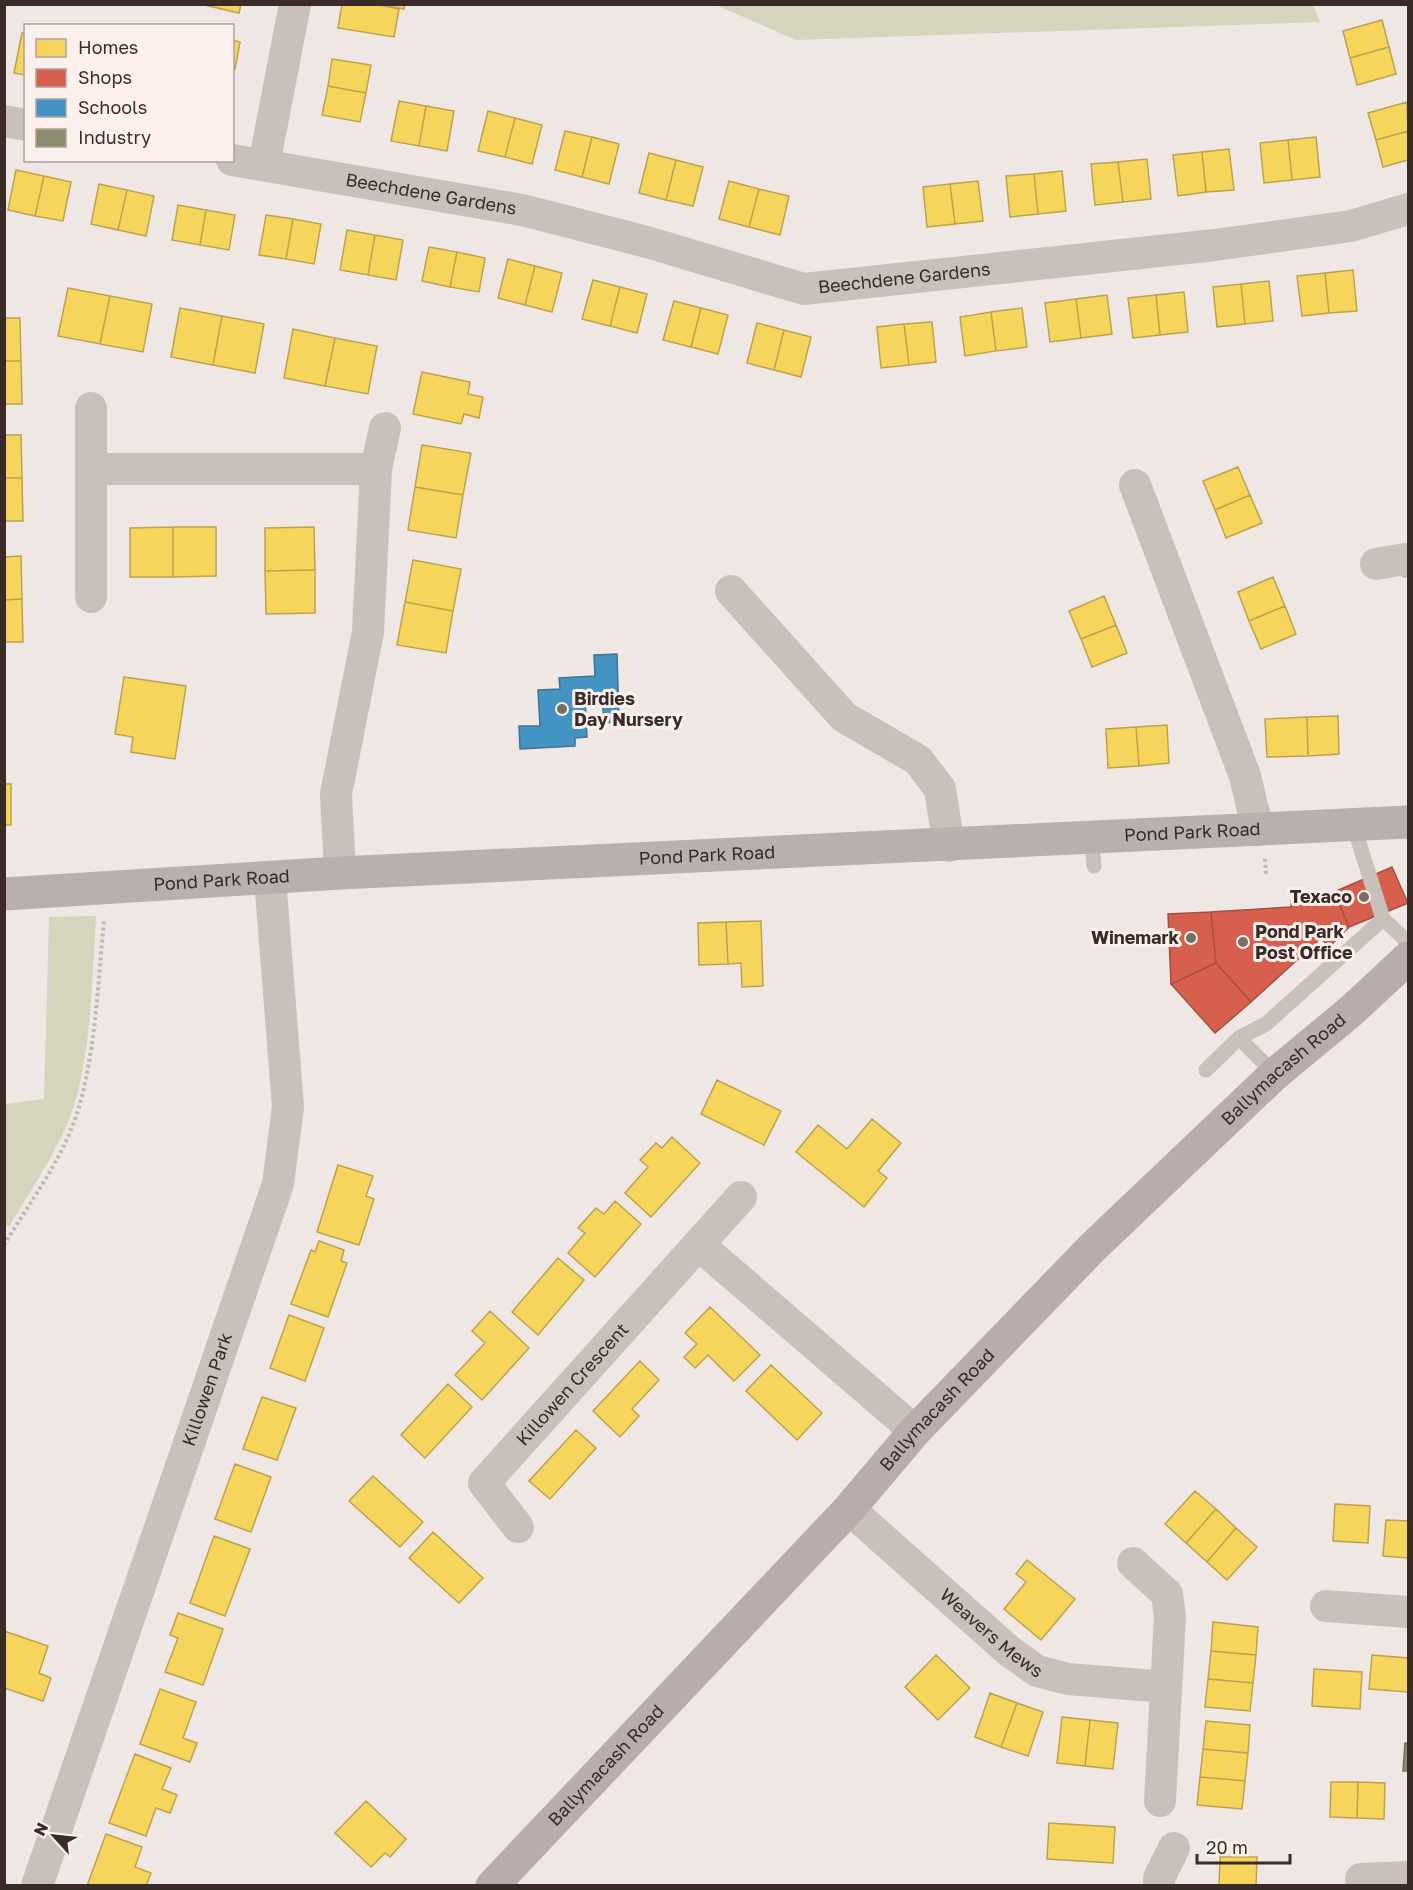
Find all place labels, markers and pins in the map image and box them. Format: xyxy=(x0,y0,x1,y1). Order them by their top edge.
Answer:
place label: Birdies Day Nursery xyxy=(574,687,683,730)
marker: Birdies Day Nursery xyxy=(555,702,569,716)
place label: Texaco xyxy=(1290,885,1352,907)
marker: Texaco xyxy=(1357,890,1371,904)
place label: Pond Park Post Office xyxy=(1255,920,1353,963)
place label: Winemark xyxy=(1091,926,1180,948)
marker: Winemark xyxy=(1184,931,1198,945)
marker: Pond Park Post Office xyxy=(1236,935,1250,949)

